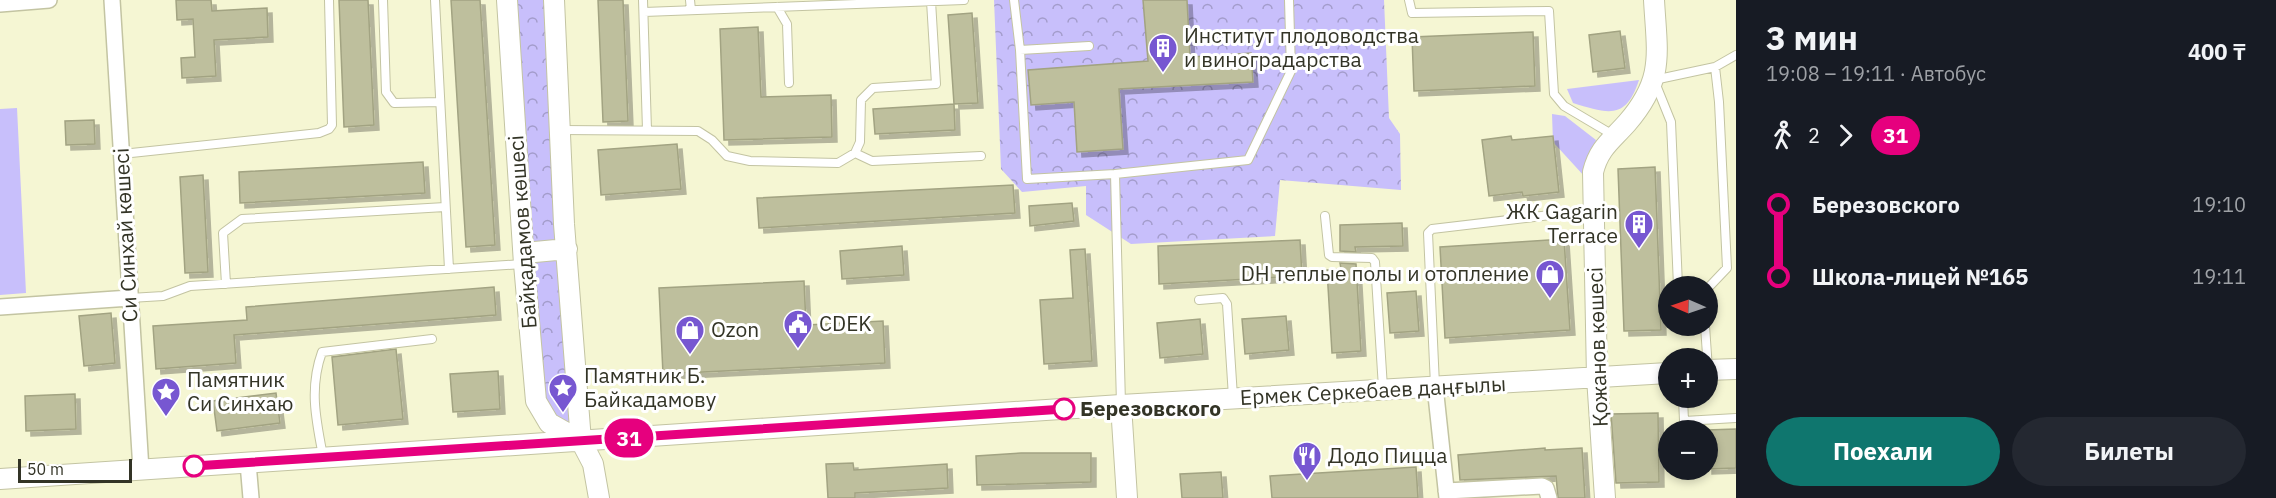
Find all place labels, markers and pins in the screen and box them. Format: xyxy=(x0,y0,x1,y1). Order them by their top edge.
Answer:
place label: Институт плодоводства и виноградарства xyxy=(1184,21,1419,73)
building icon: Институт плодоводства и виноградарства xyxy=(1147,32,1179,74)
place label: ЖК Gagarin Terrace xyxy=(1506,197,1618,249)
building icon: ЖК Gagarin Terrace xyxy=(1623,208,1655,250)
shop icon: DH теплые полы и отопление xyxy=(1534,258,1566,300)
place label: DH теплые полы и отопление xyxy=(1241,259,1529,287)
public building icon: CDEK xyxy=(782,308,814,350)
place label: CDEK xyxy=(819,309,872,337)
shop icon: Ozon xyxy=(674,314,706,356)
place label: Ozon xyxy=(711,315,759,343)
place label: Памятник Б. Байкадамову xyxy=(584,361,717,413)
place label: Памятник Си Синхаю xyxy=(187,365,293,417)
place icon: Памятник Б. Байкадамову xyxy=(547,372,579,414)
place icon: Памятник Си Синхаю xyxy=(150,376,182,418)
place label: Березовского xyxy=(1080,394,1221,422)
marker: Березовского xyxy=(1053,398,1075,420)
restaurant icon: Додо Пицца xyxy=(1291,440,1323,482)
place label: Додо Пицца xyxy=(1328,441,1447,469)
unlabelled marker xyxy=(183,455,205,477)

